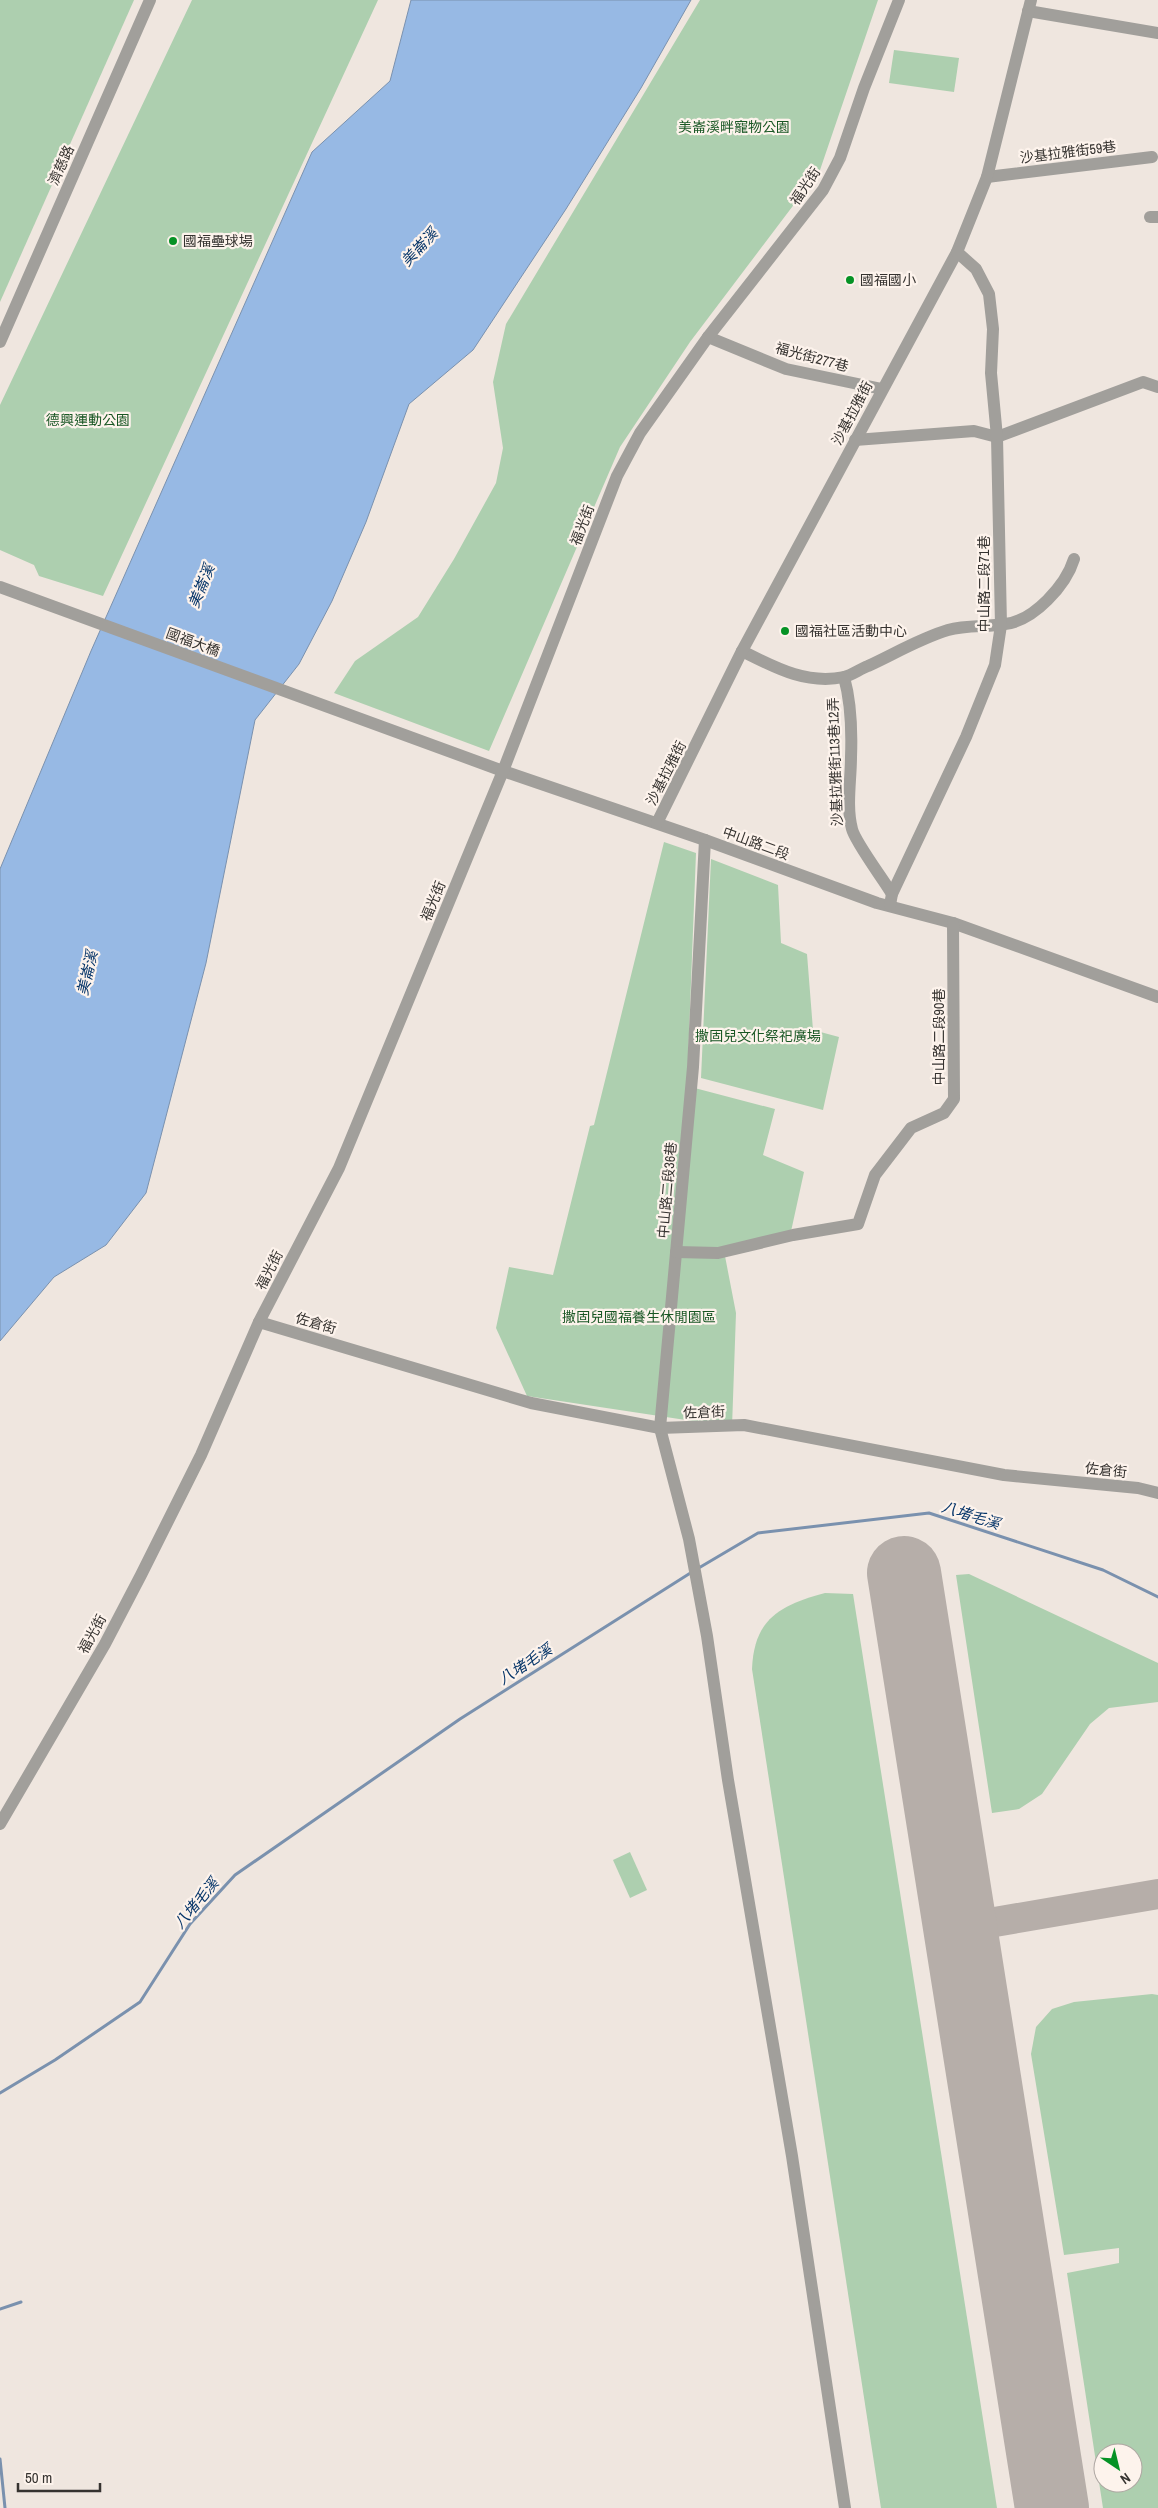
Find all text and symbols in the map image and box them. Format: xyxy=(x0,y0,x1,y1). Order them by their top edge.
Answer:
park label: 美崙溪畔寵物公園 xyxy=(678,118,790,136)
street label: 沙基拉雅街59巷 xyxy=(1019,137,1117,167)
street label: 濟慈路 xyxy=(44,142,78,188)
street label: 福光街 xyxy=(786,164,824,208)
water label: 美崙溪 xyxy=(396,222,443,271)
place label: 國福壘球場 xyxy=(183,232,253,250)
marker: 國福壘球場 xyxy=(167,235,179,247)
place label: 國福國小 xyxy=(860,271,916,289)
marker: 國福國小 xyxy=(844,274,856,286)
street label: 福光街277巷 xyxy=(773,339,851,375)
street label: 沙基拉雅街 xyxy=(828,378,876,448)
park label: 德興運動公園 xyxy=(46,411,130,429)
street label: 福光街 xyxy=(566,502,598,548)
street label: 中山路二段71巷 xyxy=(975,536,993,632)
water label: 美崙溪 xyxy=(183,559,220,611)
place label: 國福社區活動中心 xyxy=(795,622,907,640)
street label: 國福大橋 xyxy=(164,624,222,660)
marker: 國福社區活動中心 xyxy=(779,625,791,637)
street label: 沙基拉雅街113巷12弄 xyxy=(824,697,846,827)
street label: 沙基拉雅街 xyxy=(642,738,690,808)
street label: 中山路二段 xyxy=(720,823,792,863)
street label: 福光街 xyxy=(417,878,449,924)
water label: 美崙溪 xyxy=(72,947,103,997)
street label: 中山路二段90巷 xyxy=(930,989,948,1085)
park label: 撒固兒文化祭祀廣場 xyxy=(695,1027,821,1045)
street label: 中山路二段36巷 xyxy=(654,1141,680,1239)
street label: 福光街 xyxy=(251,1247,287,1293)
park label: 撒固兒國福養生休閒園區 xyxy=(562,1308,716,1326)
street label: 佐倉街 xyxy=(293,1309,339,1337)
street label: 佐倉街 xyxy=(683,1402,725,1422)
street label: 佐倉街 xyxy=(1084,1459,1128,1481)
water label: 八堵毛溪 xyxy=(939,1496,1005,1535)
street label: 福光街 xyxy=(74,1611,110,1657)
water label: 八堵毛溪 xyxy=(494,1638,558,1689)
water label: 八堵毛溪 xyxy=(169,1872,225,1933)
north arrow xyxy=(1093,2443,1143,2493)
scale bar xyxy=(18,2460,100,2492)
text: 50 m xyxy=(25,2467,52,2488)
text: N xyxy=(1117,2469,1134,2488)

